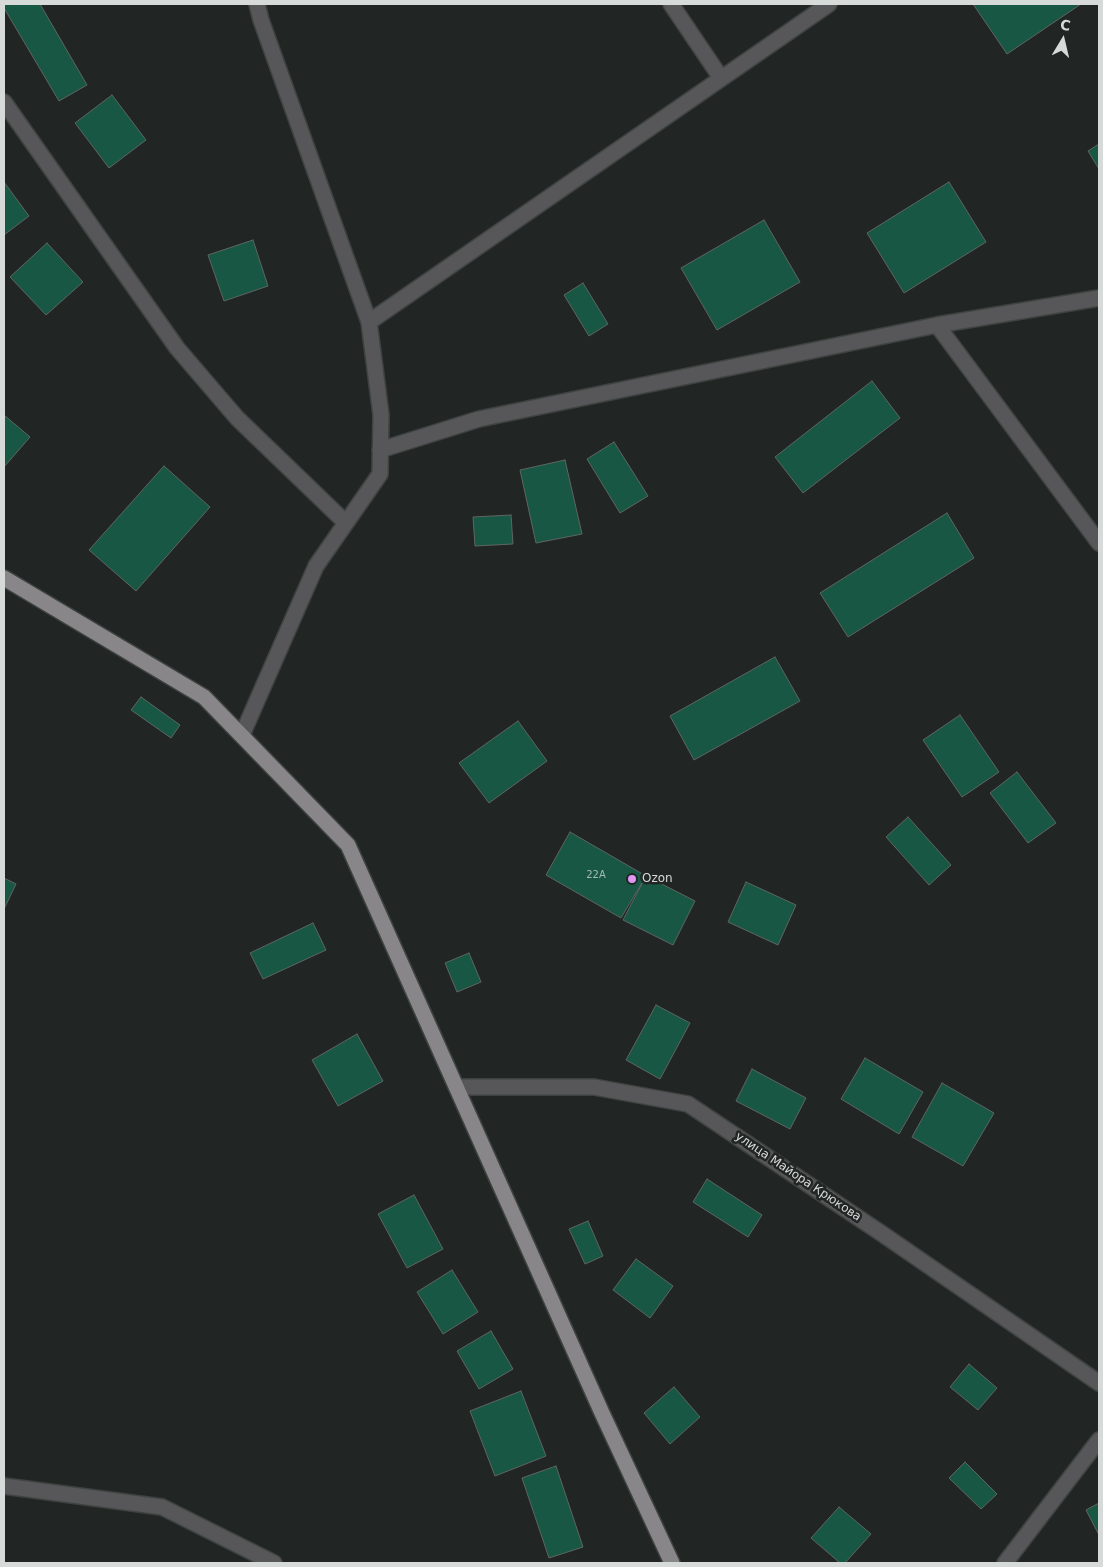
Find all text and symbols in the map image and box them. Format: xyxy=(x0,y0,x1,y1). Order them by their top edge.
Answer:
north arrow xyxy=(1038,15,1088,65)
text: С xyxy=(1059,16,1072,34)
house number: 22А xyxy=(586,869,606,881)
place label: Ozon xyxy=(642,872,673,886)
marker: Ozon xyxy=(626,873,638,885)
street label: улица Майора Крюкова xyxy=(732,1129,864,1225)

